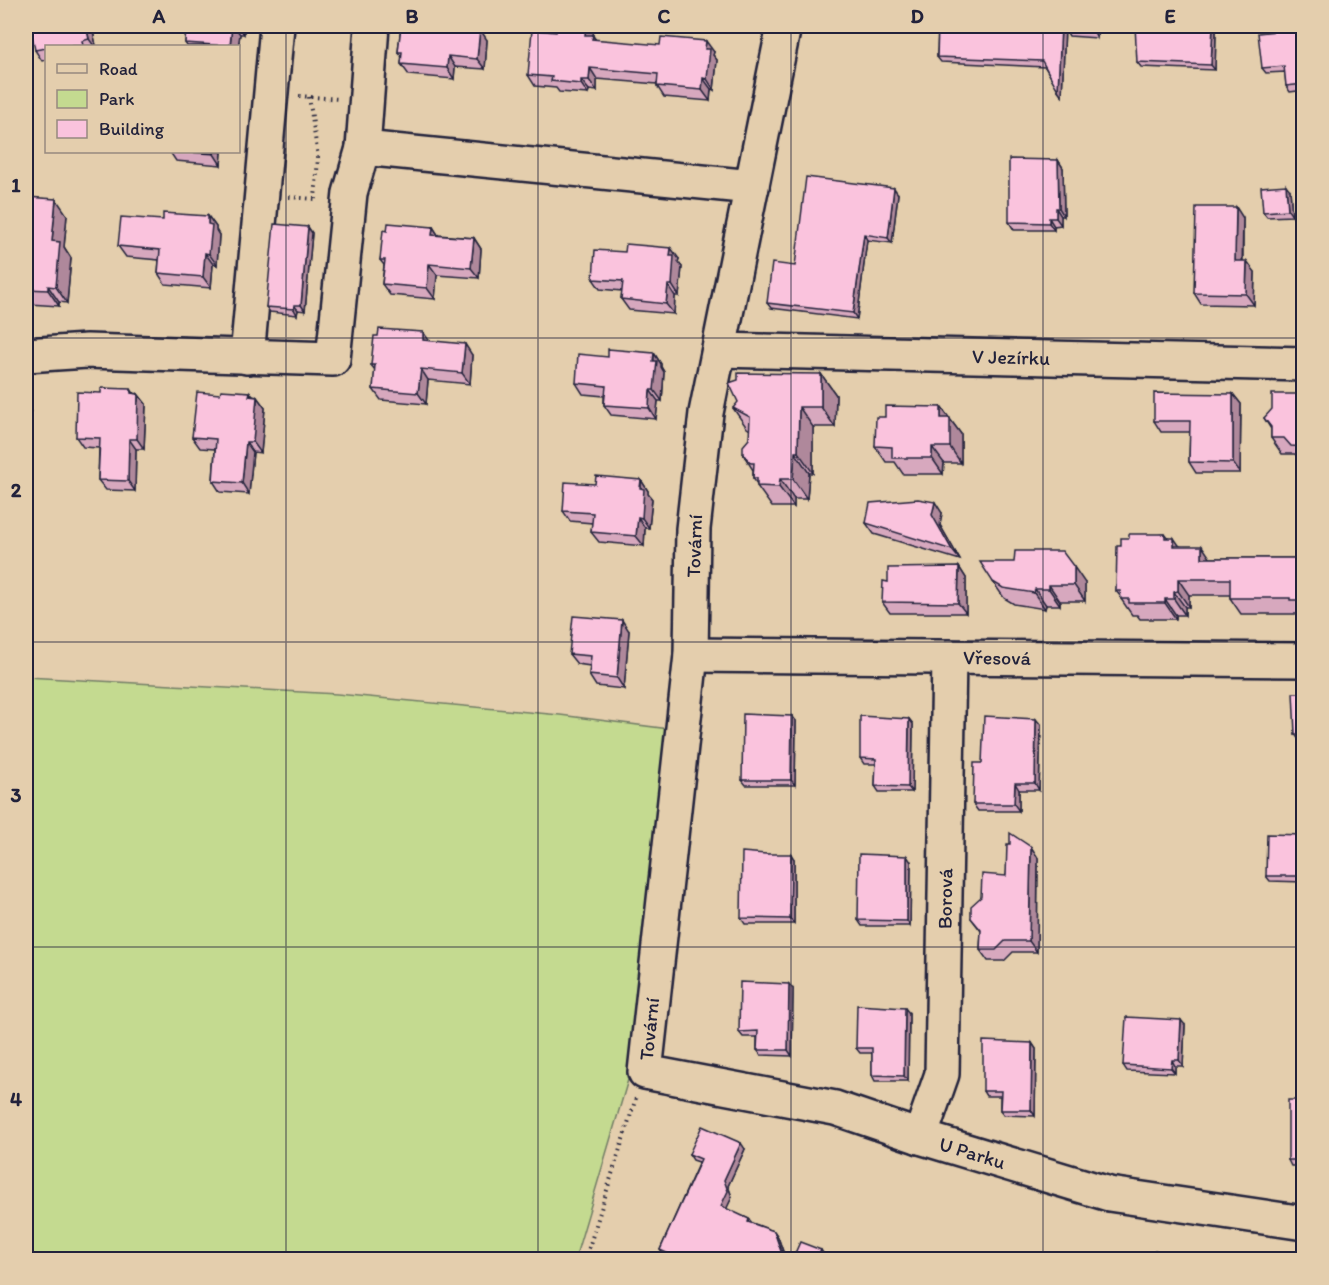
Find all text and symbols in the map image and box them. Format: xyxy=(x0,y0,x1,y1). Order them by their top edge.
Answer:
text: A xyxy=(152,4,166,28)
text: B xyxy=(406,4,419,28)
text: C xyxy=(658,4,671,28)
text: D xyxy=(910,4,924,28)
text: E xyxy=(1164,4,1176,28)
legend xyxy=(45,45,240,153)
text: Road xyxy=(99,58,138,80)
text: Park xyxy=(99,88,134,110)
text: Building xyxy=(99,118,165,140)
text: 1 xyxy=(11,173,21,197)
street label: V Jezírku xyxy=(972,344,1050,370)
text: 2 xyxy=(11,478,22,502)
street label: Tovární xyxy=(681,514,707,578)
street label: Vřesová xyxy=(963,645,1032,670)
text: 3 xyxy=(11,783,22,807)
street label: Borová xyxy=(932,867,957,929)
street label: Tovární xyxy=(634,996,664,1062)
text: 4 xyxy=(10,1087,22,1111)
street label: U Parku xyxy=(936,1131,1009,1174)

